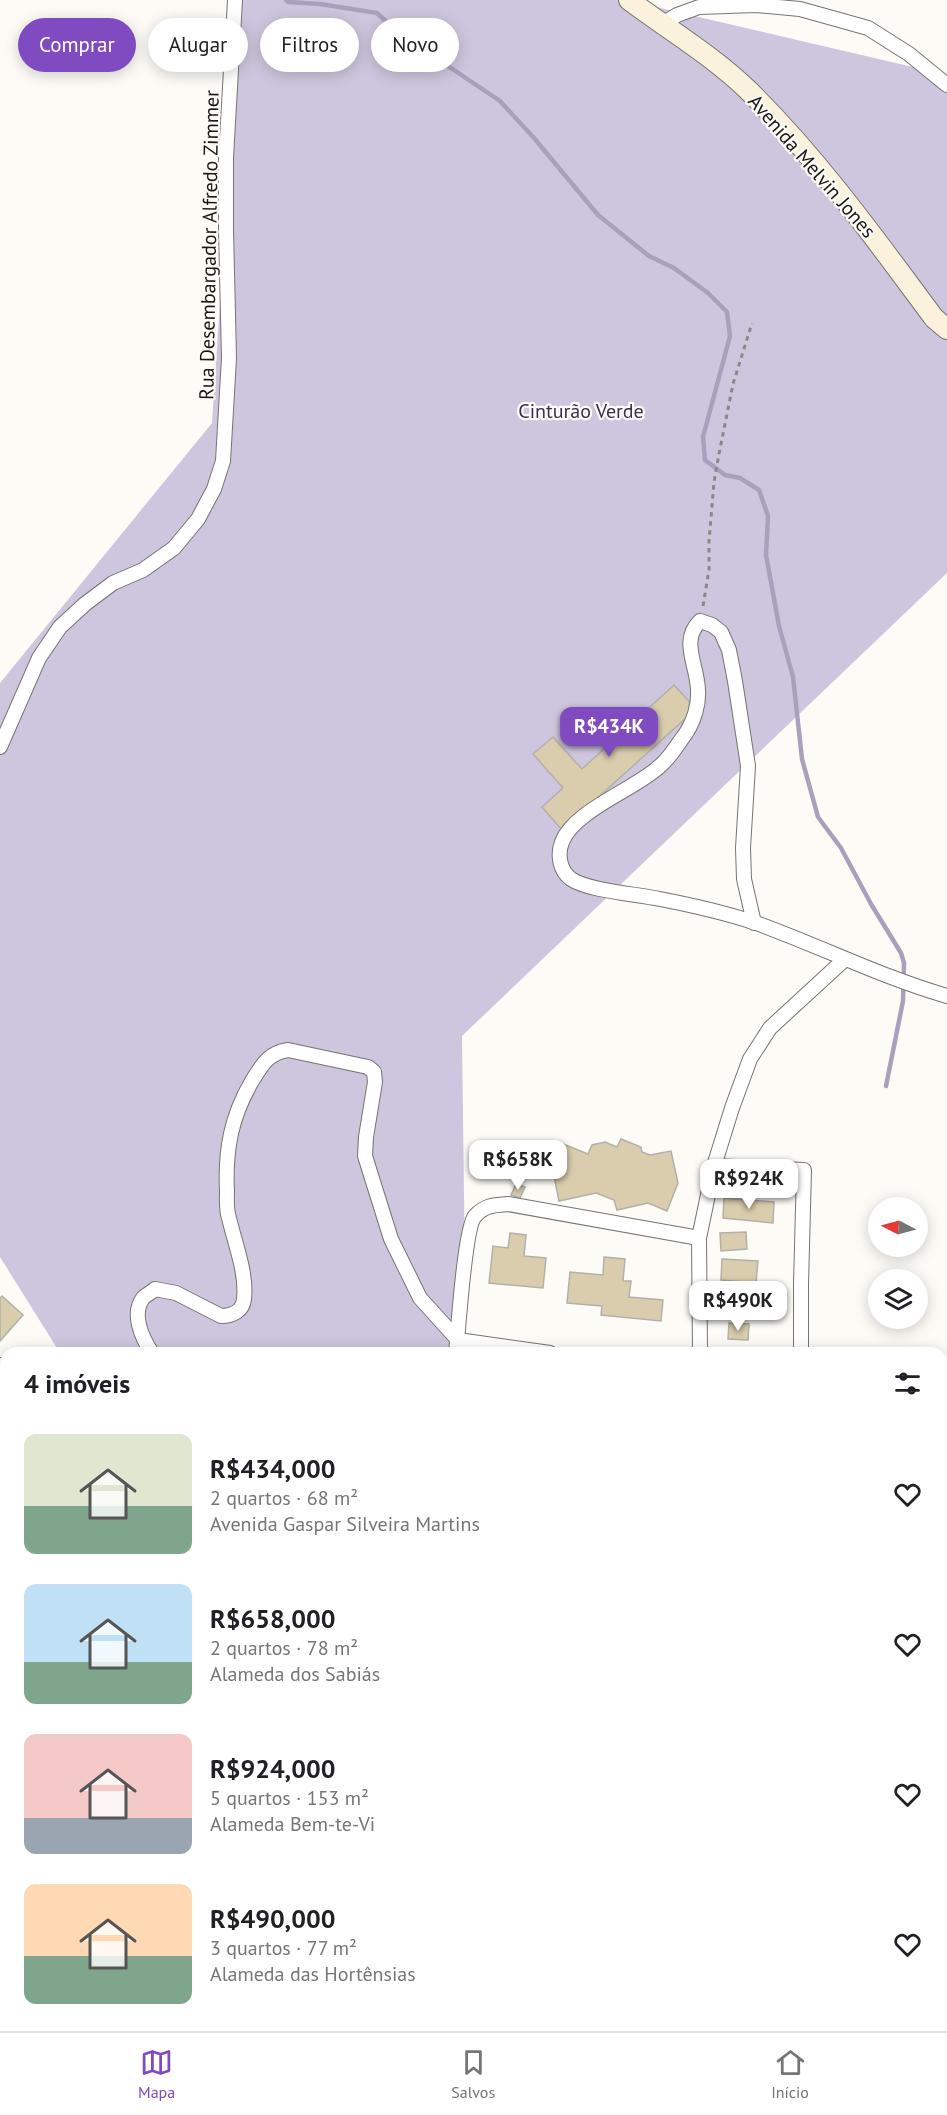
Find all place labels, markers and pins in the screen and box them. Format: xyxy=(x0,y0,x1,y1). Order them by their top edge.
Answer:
pin: R$434K xyxy=(560,707,658,758)
pin: R$658K xyxy=(469,1140,567,1191)
pin: R$924K xyxy=(700,1159,798,1210)
pin: R$490K xyxy=(689,1281,787,1332)

